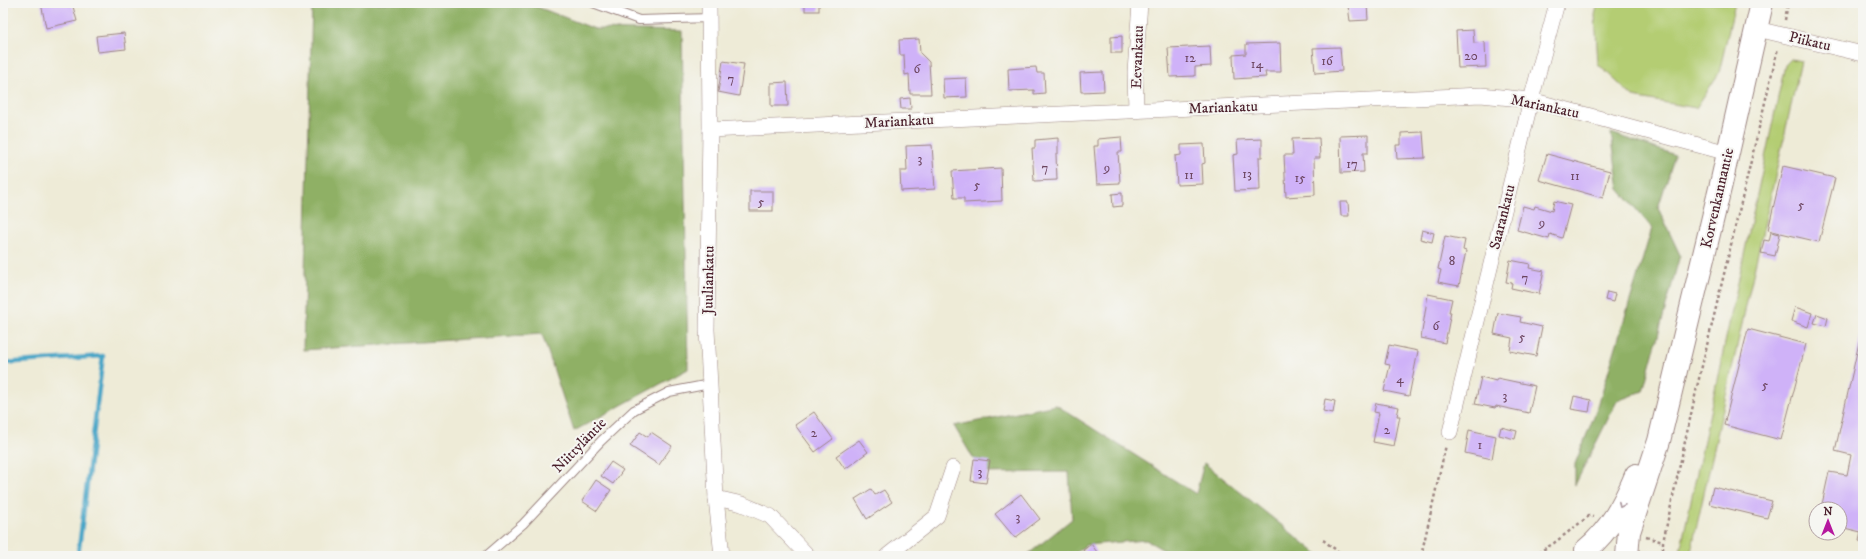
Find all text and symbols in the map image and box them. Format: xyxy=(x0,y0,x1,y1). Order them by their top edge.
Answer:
street label: Eevankatu xyxy=(1127,25,1148,89)
street label: Piikatu xyxy=(1787,27,1833,56)
house number: 20 xyxy=(1464,48,1478,64)
house number: 12 xyxy=(1184,50,1196,66)
house number: 16 xyxy=(1321,53,1334,69)
house number: 14 xyxy=(1251,56,1264,72)
house number: 6 xyxy=(914,61,922,77)
house number: 7 xyxy=(728,71,735,87)
street label: Mariankatu xyxy=(1509,90,1581,123)
street label: Mariankatu xyxy=(1188,97,1258,118)
street label: Mariankatu xyxy=(864,110,934,133)
street label: Korvenkannantie xyxy=(1697,146,1738,250)
house number: 3 xyxy=(918,151,923,167)
house number: 17 xyxy=(1346,156,1358,172)
house number: 7 xyxy=(1042,160,1049,176)
house number: 9 xyxy=(1103,160,1110,176)
house number: 13 xyxy=(1242,166,1252,182)
house number: 11 xyxy=(1184,167,1194,183)
house number: 11 xyxy=(1570,168,1580,184)
house number: 15 xyxy=(1294,170,1306,186)
house number: 5 xyxy=(974,177,981,193)
street label: Saarankatu xyxy=(1485,183,1520,252)
house number: 5 xyxy=(758,194,765,210)
house number: 5 xyxy=(1798,197,1805,213)
house number: 9 xyxy=(1538,215,1545,231)
street label: Juuliankatu xyxy=(698,246,719,316)
house number: 8 xyxy=(1449,253,1455,269)
house number: 7 xyxy=(1522,270,1529,286)
house number: 6 xyxy=(1433,318,1441,334)
house number: 5 xyxy=(1519,329,1526,345)
house number: 4 xyxy=(1396,371,1404,387)
house number: 5 xyxy=(1762,377,1769,393)
house number: 3 xyxy=(1503,388,1508,404)
street label: Niittyläntie xyxy=(548,414,610,477)
house number: 2 xyxy=(1384,422,1391,438)
house number: 2 xyxy=(811,425,818,441)
house number: 1 xyxy=(1478,437,1483,453)
house number: 3 xyxy=(978,464,983,480)
one-way arrow xyxy=(1618,501,1626,509)
north arrow xyxy=(1808,501,1848,541)
text: N xyxy=(1823,505,1833,519)
house number: 3 xyxy=(1016,509,1021,525)

